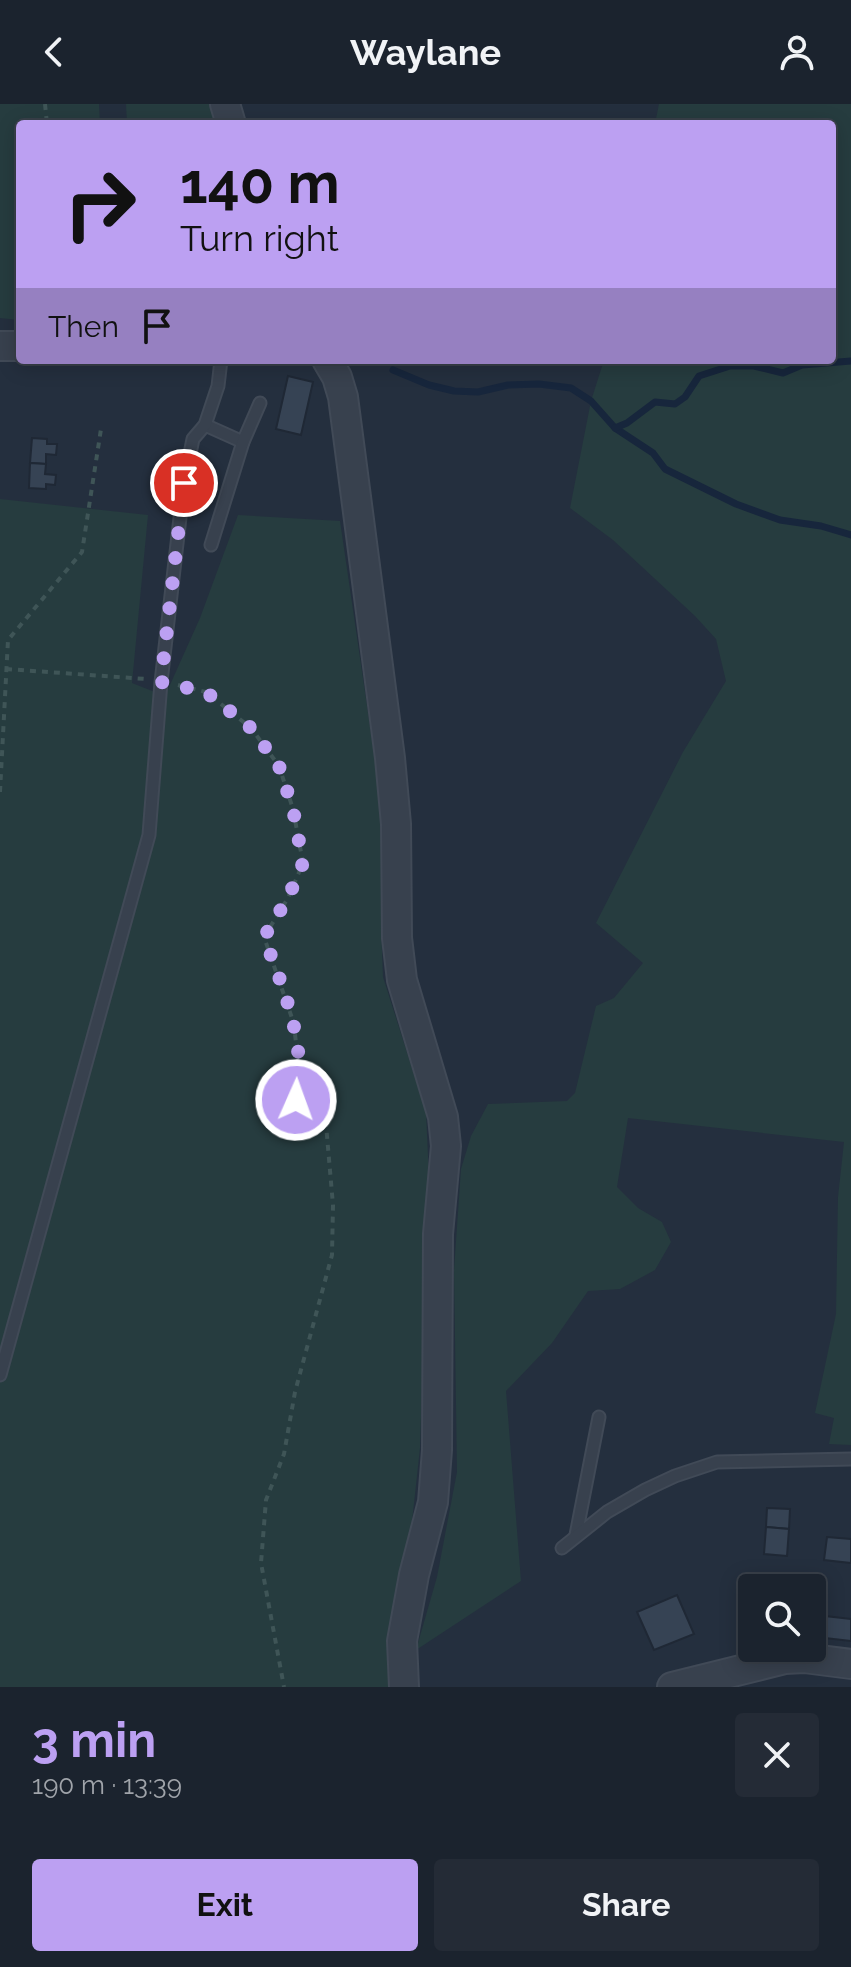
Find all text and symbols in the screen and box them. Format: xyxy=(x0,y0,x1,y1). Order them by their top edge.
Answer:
icon: back xyxy=(32,30,76,74)
icon: person xyxy=(775,30,819,74)
text: Waylane xyxy=(350,31,501,73)
text: 140 m xyxy=(180,150,340,216)
icon: right xyxy=(48,152,152,256)
text: Turn right xyxy=(180,217,339,259)
icon: arrive xyxy=(135,304,179,348)
text: Then xyxy=(48,309,119,344)
pin xyxy=(150,449,218,517)
icon: arrive xyxy=(162,461,206,505)
position arrow xyxy=(254,1058,338,1142)
map controls xyxy=(738,1574,826,1662)
button: search xyxy=(738,1574,826,1662)
text: 3 min xyxy=(32,1712,156,1768)
button: close xyxy=(735,1713,819,1797)
text: 190 m · 13:39 xyxy=(32,1770,182,1800)
button: Exit xyxy=(32,1859,418,1951)
button: Share xyxy=(434,1859,819,1951)

